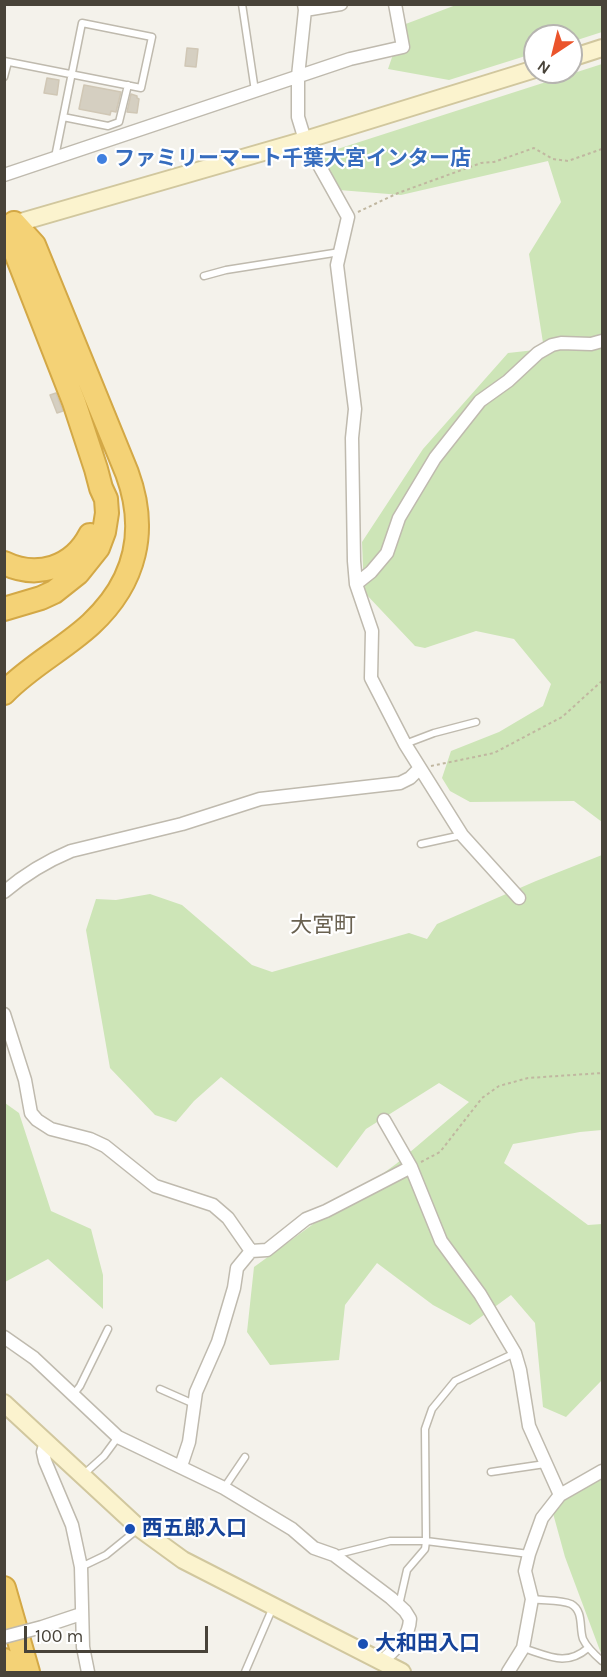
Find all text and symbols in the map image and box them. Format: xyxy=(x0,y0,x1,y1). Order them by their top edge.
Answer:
north arrow xyxy=(523,24,583,84)
text: N xyxy=(533,56,554,79)
place label: ファミリーマート千葉大宮インター店 xyxy=(114,146,471,172)
marker: ファミリーマート千葉大宮インター店 xyxy=(95,152,109,166)
district label: 大宮町 xyxy=(290,913,356,939)
place label: 西五郎入口 xyxy=(142,1516,247,1542)
marker: 西五郎入口 xyxy=(123,1522,137,1536)
scale bar xyxy=(27,1614,212,1652)
text: 100 m xyxy=(35,1625,83,1647)
place label: 大和田入口 xyxy=(375,1631,480,1657)
marker: 大和田入口 xyxy=(356,1637,370,1651)

